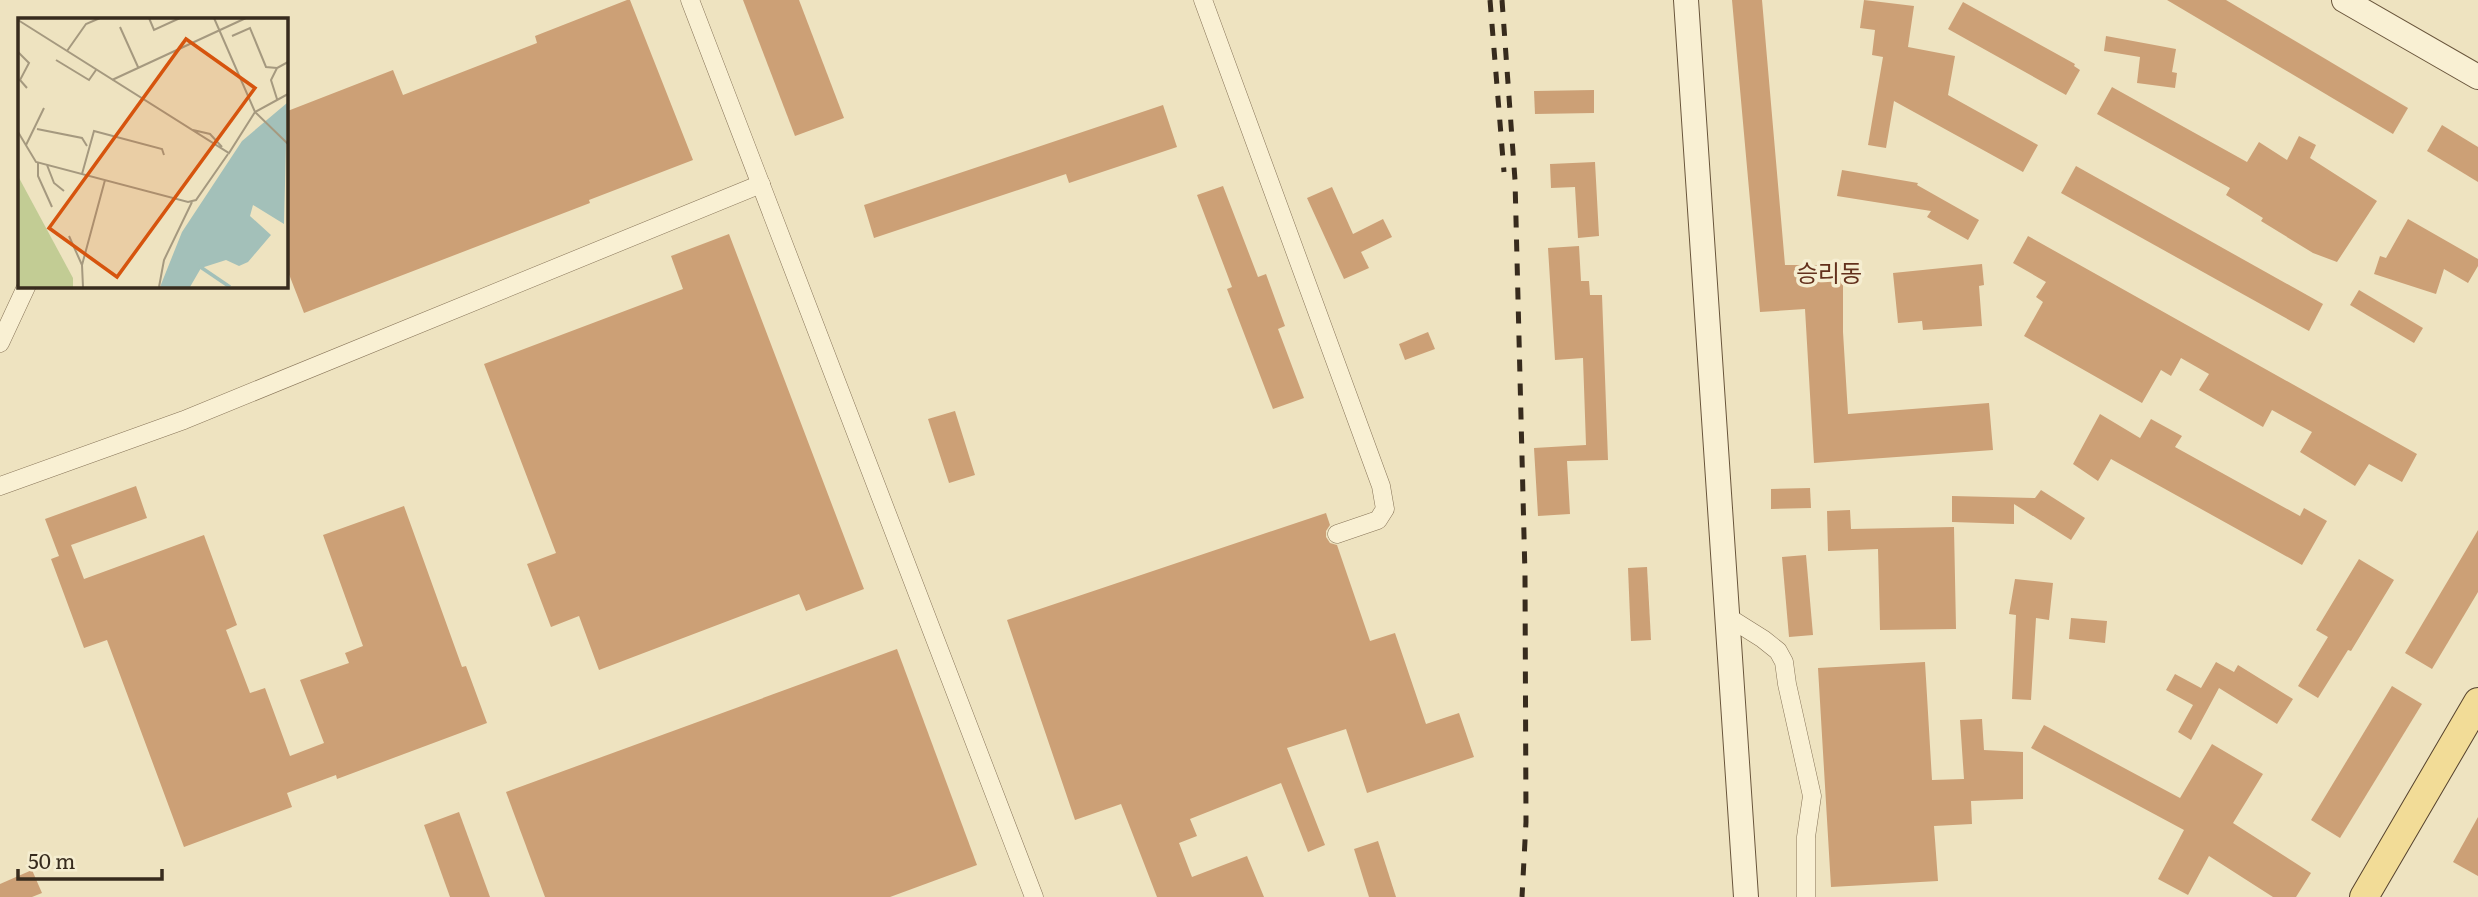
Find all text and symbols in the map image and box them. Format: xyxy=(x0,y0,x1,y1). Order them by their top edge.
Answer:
inset map xyxy=(18,18,287,287)
district label: 승리동 xyxy=(1796,254,1862,289)
scale bar xyxy=(18,838,161,882)
text: 50 m xyxy=(28,844,75,875)

